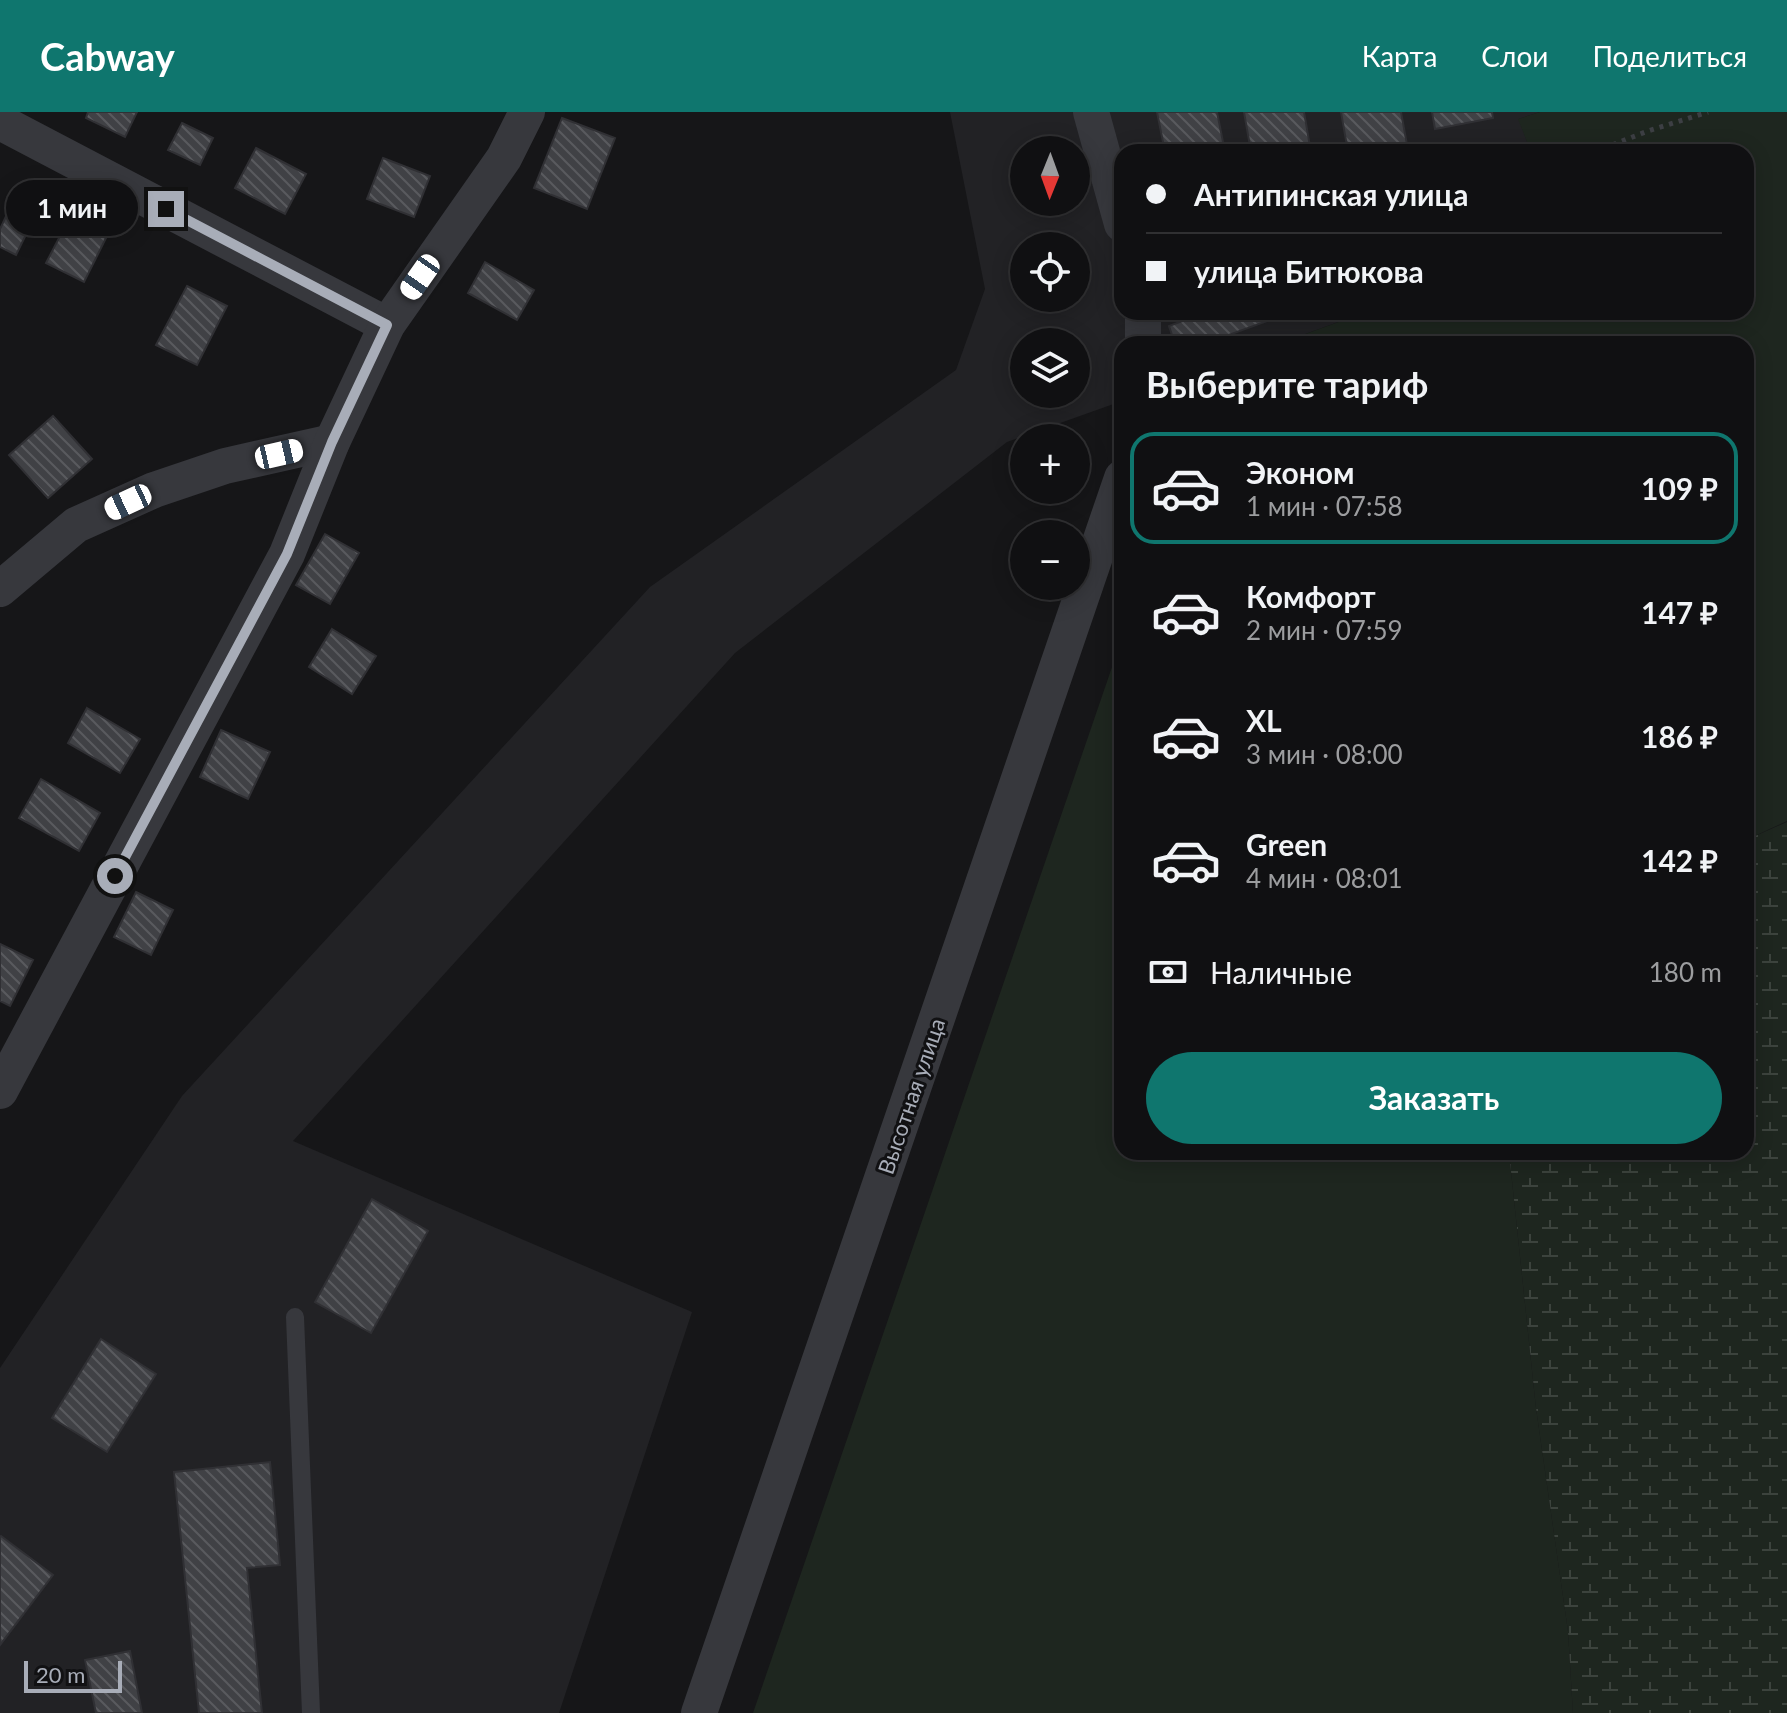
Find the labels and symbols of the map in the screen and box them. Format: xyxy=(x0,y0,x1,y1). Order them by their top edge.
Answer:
north arrow xyxy=(1010,136,1090,216)
callout: 1 мин xyxy=(6,181,138,237)
route end xyxy=(148,191,184,227)
car xyxy=(396,250,444,304)
car xyxy=(253,437,305,471)
car xyxy=(101,481,155,523)
route start xyxy=(97,858,133,894)
street label: Высотная улица xyxy=(872,1014,950,1178)
scale bar xyxy=(24,1657,122,1693)

